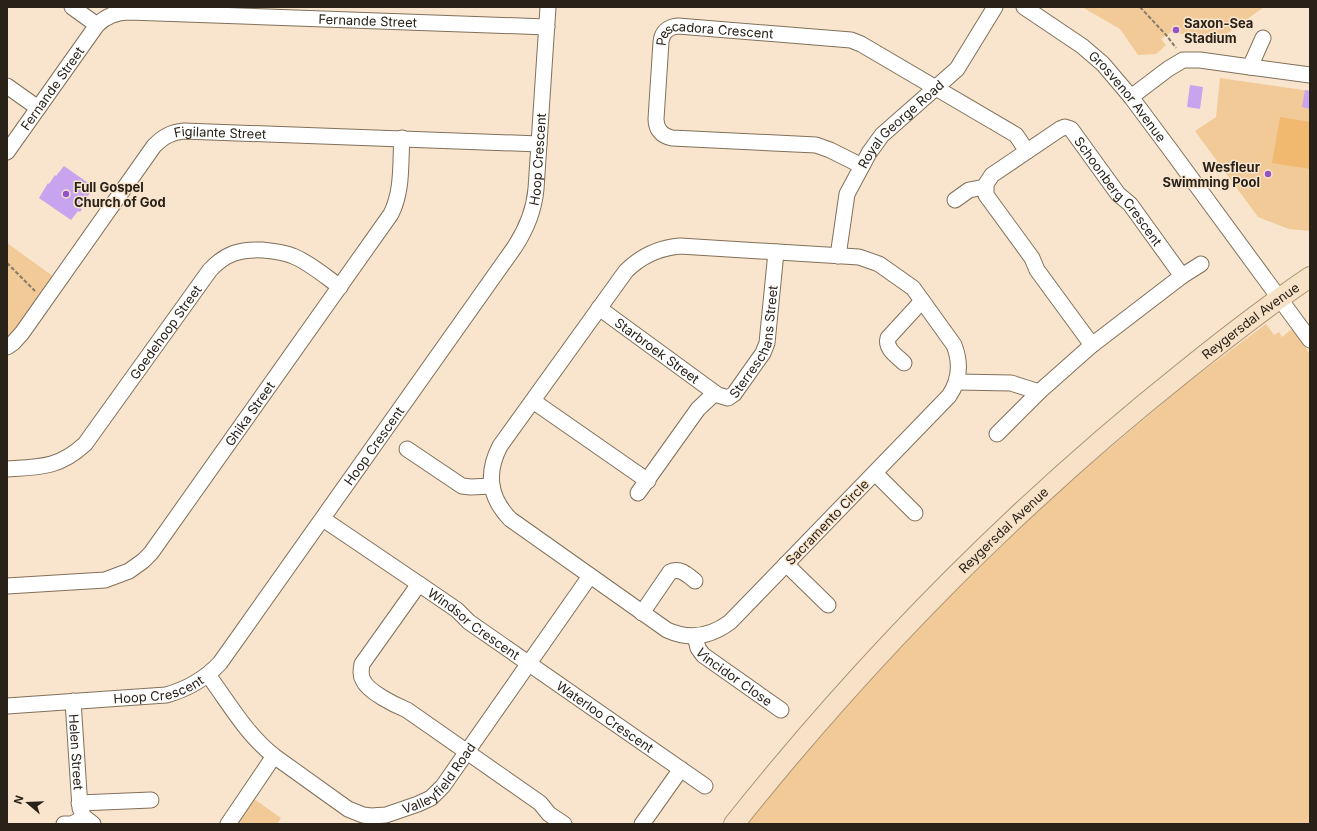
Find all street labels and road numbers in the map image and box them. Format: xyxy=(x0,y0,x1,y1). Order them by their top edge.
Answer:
street label: Fernande Street xyxy=(318,11,417,30)
street label: Pescadora Crescent xyxy=(653,18,774,47)
street label: Fernande Street xyxy=(17,44,87,133)
street label: Grosvenor Avenue xyxy=(1085,47,1170,145)
street label: Royal George Road xyxy=(854,77,947,171)
street label: Hoop Crescent xyxy=(526,113,549,207)
street label: Figilante Street xyxy=(172,123,266,142)
street label: Schoonberg Crescent xyxy=(1071,133,1166,249)
street label: Reygersdal Avenue xyxy=(1198,279,1302,362)
street label: Goedehoop Street xyxy=(126,282,205,382)
street label: Sterreschans Street xyxy=(726,285,781,401)
street label: Starbroek Street xyxy=(612,314,702,387)
street label: Ghika Street xyxy=(221,378,278,449)
street label: Hoop Crescent xyxy=(341,404,407,488)
street label: Sacramento Circle xyxy=(782,476,872,568)
street label: Reygersdal Avenue xyxy=(955,484,1051,576)
street label: Windsor Crescent xyxy=(425,584,523,663)
street label: Vincidor Close xyxy=(693,645,775,709)
street label: Hoop Crescent xyxy=(113,672,207,707)
street label: Waterloo Crescent xyxy=(554,677,657,756)
street label: Helen Street xyxy=(66,713,87,790)
street label: Valleyfield Road xyxy=(400,740,479,817)

